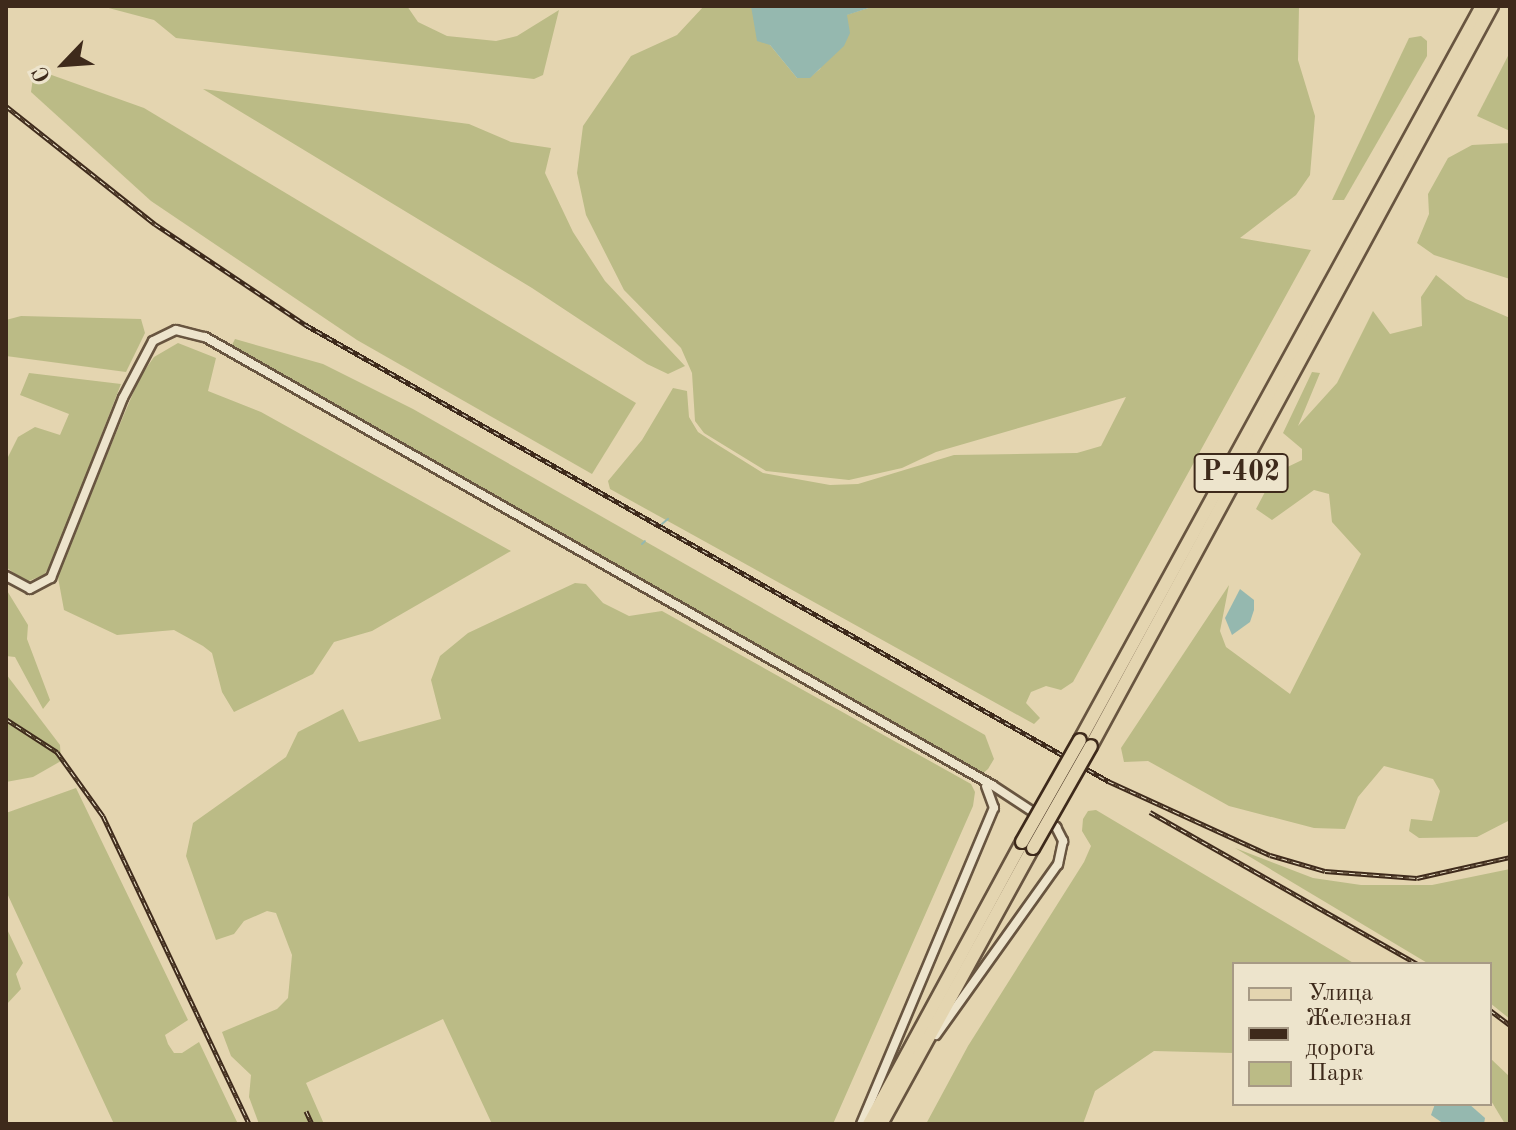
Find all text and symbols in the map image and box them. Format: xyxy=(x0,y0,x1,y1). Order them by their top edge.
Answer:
north arrow xyxy=(24,24,104,104)
text: С xyxy=(29,63,55,85)
road number: Р-402 xyxy=(1193,449,1289,497)
legend xyxy=(1232,962,1492,1106)
text: Улица xyxy=(1308,982,1373,1006)
text: Железная дорога xyxy=(1305,1007,1412,1061)
text: Парк xyxy=(1308,1062,1363,1086)

